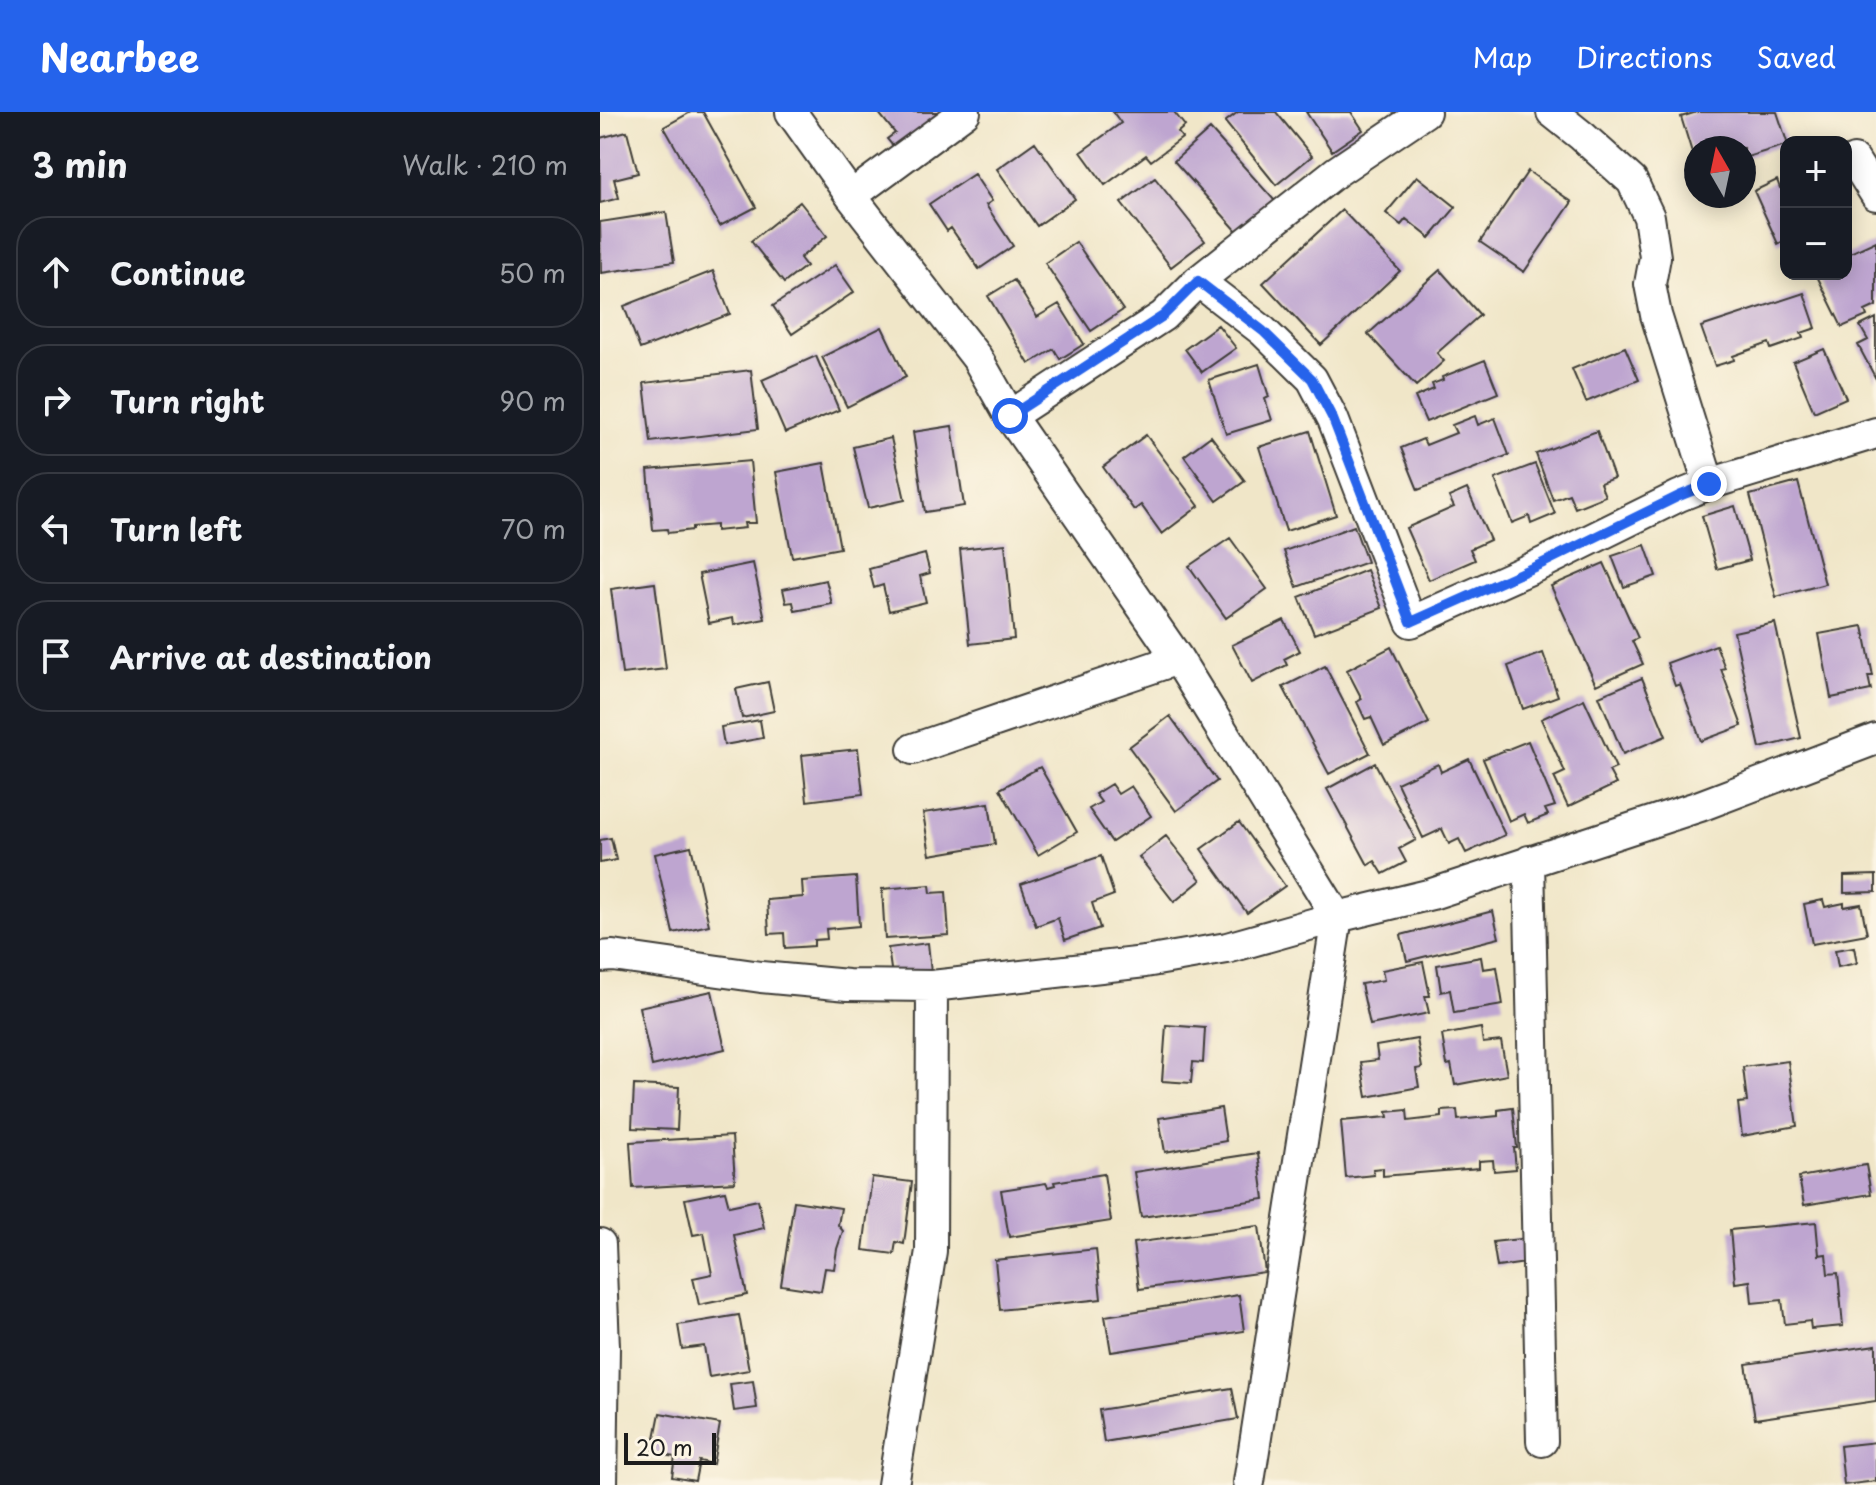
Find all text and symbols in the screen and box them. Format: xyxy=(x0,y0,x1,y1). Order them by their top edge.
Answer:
text: Nearbee xyxy=(40,28,199,85)
text: Map xyxy=(1473,35,1532,78)
text: Directions xyxy=(1576,35,1713,78)
text: Saved xyxy=(1757,35,1836,78)
north arrow xyxy=(1684,136,1756,208)
map controls xyxy=(1780,136,1852,280)
button: + xyxy=(1780,136,1852,208)
text: 3 min xyxy=(32,138,128,190)
text: Walk · 210 m xyxy=(402,145,568,184)
button: − xyxy=(1780,208,1852,280)
icon: ahead xyxy=(34,250,78,294)
text: Continue xyxy=(110,250,245,295)
text: 50 m xyxy=(499,253,566,292)
icon: right xyxy=(34,378,78,422)
text: Turn right xyxy=(110,378,265,423)
text: 90 m xyxy=(499,381,566,420)
route start xyxy=(992,398,1028,434)
route end xyxy=(1691,466,1727,502)
icon: left xyxy=(34,506,78,550)
text: Turn left xyxy=(110,506,242,551)
text: 70 m xyxy=(501,509,566,548)
icon: arrive xyxy=(34,634,78,678)
text: Arrive at destination xyxy=(110,634,432,679)
scale bar xyxy=(624,1429,716,1465)
text: 20 m xyxy=(636,1430,693,1463)

